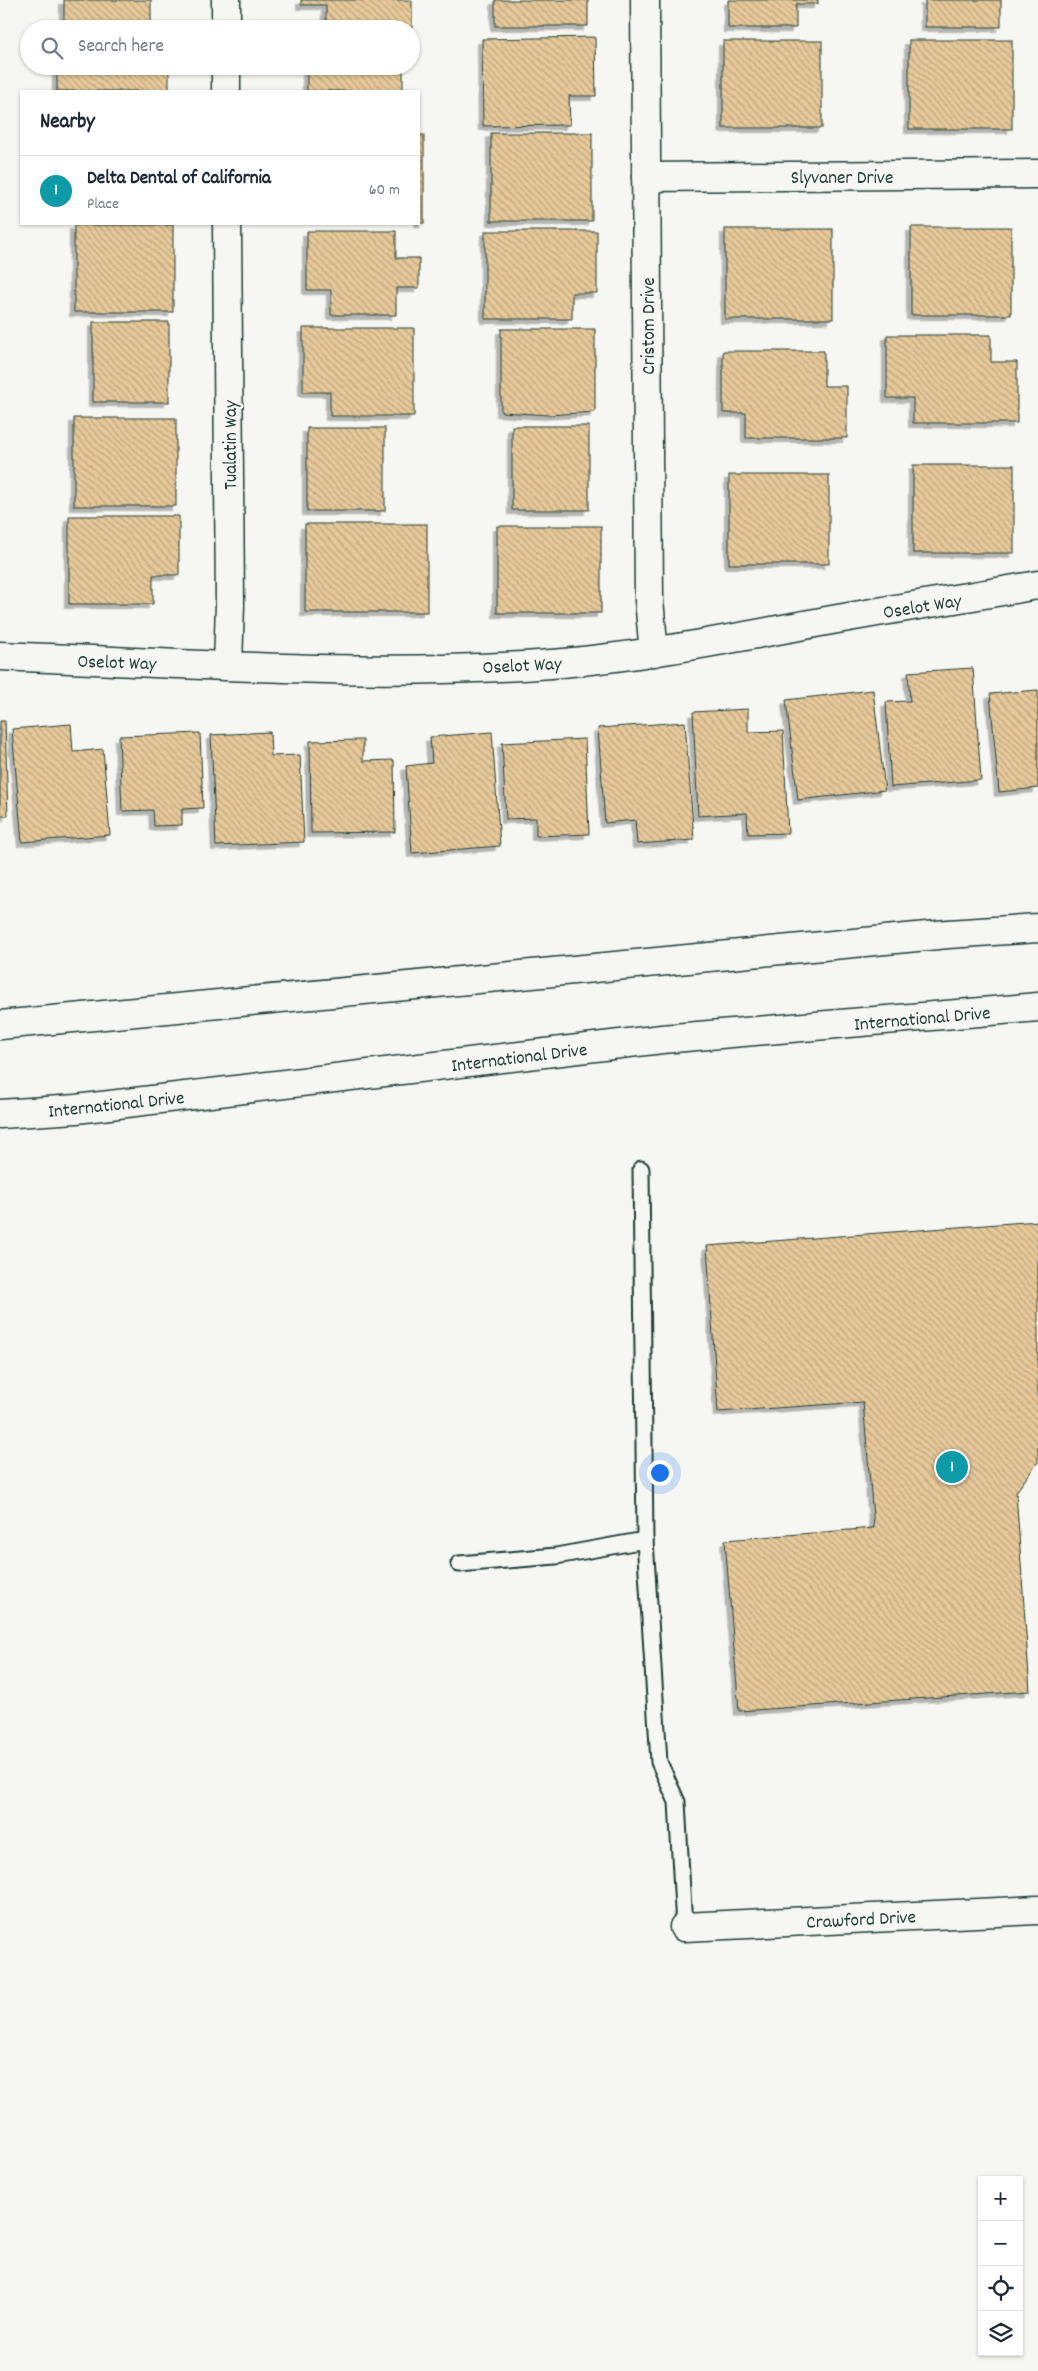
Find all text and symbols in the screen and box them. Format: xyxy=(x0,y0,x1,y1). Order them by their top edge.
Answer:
search box xyxy=(20,20,420,75)
icon: search xyxy=(38,34,66,62)
text: Search here xyxy=(78,34,164,61)
text: Nearby xyxy=(40,108,95,138)
text: Delta Dental of California xyxy=(87,166,271,193)
street label: Slyvaner Drive xyxy=(791,166,893,193)
text: 1 xyxy=(54,179,58,202)
text: 60 m xyxy=(369,179,400,202)
text: Place xyxy=(87,193,119,216)
street label: Cristom Drive xyxy=(637,277,664,375)
street label: Tualatin Way xyxy=(219,400,246,490)
street label: Oselot Way xyxy=(881,589,964,628)
street label: Oselot Way xyxy=(77,650,157,679)
street label: Oselot Way xyxy=(482,652,563,683)
street label: International Drive xyxy=(853,1001,992,1040)
street label: International Drive xyxy=(450,1038,589,1081)
street label: International Drive xyxy=(47,1086,186,1127)
pin: 1 xyxy=(936,1448,968,1486)
your location xyxy=(647,1460,673,1486)
street label: Crawford Drive xyxy=(806,1905,917,1938)
map controls xyxy=(978,2176,1023,2356)
button: + xyxy=(978,2176,1023,2221)
button: − xyxy=(978,2221,1023,2266)
button: locate xyxy=(978,2266,1023,2311)
button: layers xyxy=(978,2311,1023,2356)

